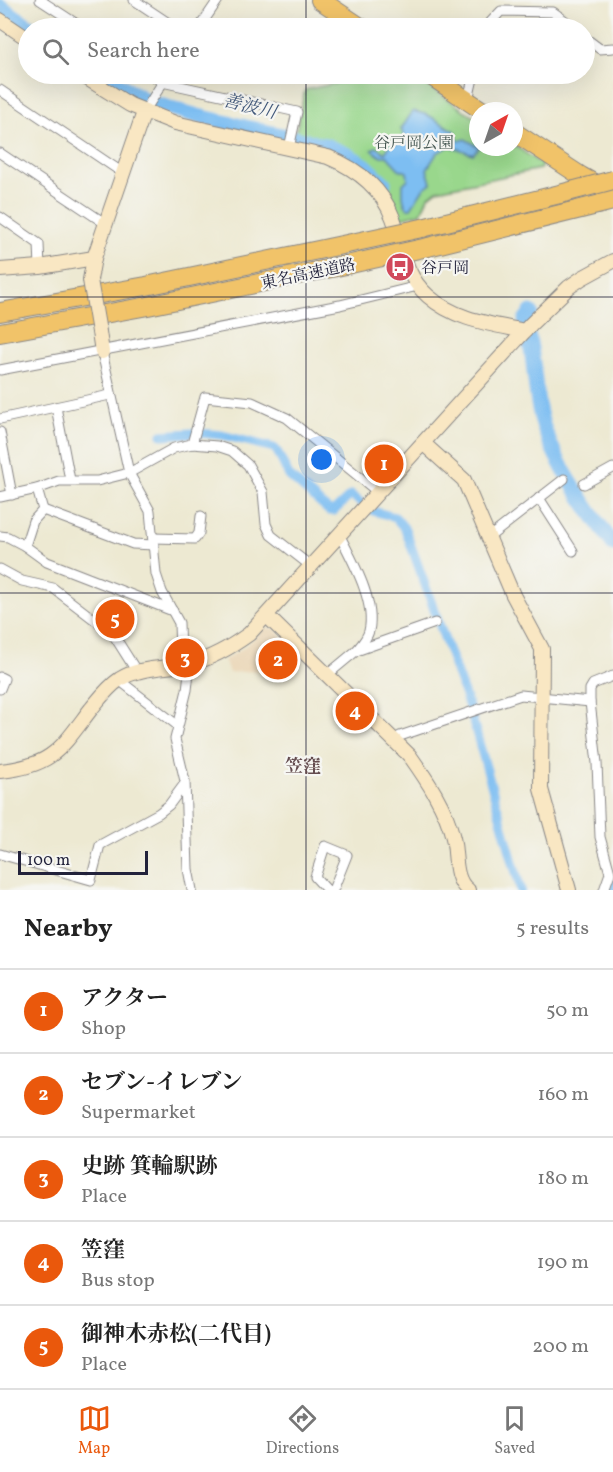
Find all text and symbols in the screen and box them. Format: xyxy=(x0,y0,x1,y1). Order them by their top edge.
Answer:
search box xyxy=(18,18,595,84)
icon: search xyxy=(39,35,72,68)
text: Search here xyxy=(87,36,200,67)
water label: 善波川 xyxy=(220,89,281,127)
north arrow xyxy=(469,102,523,156)
park label: 谷戸岡公園 xyxy=(374,133,454,155)
bus stop icon: 谷戸岡 xyxy=(384,251,416,283)
street label: 東名高速道路 xyxy=(259,254,358,296)
place label: 谷戸岡 xyxy=(421,258,469,280)
pin: 1 xyxy=(364,442,404,486)
your location xyxy=(307,445,336,474)
pin: 5 xyxy=(96,596,134,642)
pin: 3 xyxy=(166,636,204,680)
pin: 2 xyxy=(258,638,298,682)
pin: 4 xyxy=(336,688,374,734)
district label: 笠窪 xyxy=(285,755,321,780)
scale bar xyxy=(18,848,148,876)
text: 100 m xyxy=(27,850,70,872)
text: Nearby xyxy=(24,911,113,947)
text: 5 results xyxy=(516,915,589,943)
text: アクター xyxy=(81,984,168,1015)
text: 1 xyxy=(39,997,48,1025)
text: 50 m xyxy=(546,997,589,1025)
text: Shop xyxy=(81,1015,126,1043)
text: セブン-イレブン xyxy=(81,1068,242,1099)
text: 2 xyxy=(38,1081,49,1109)
text: 160 m xyxy=(537,1081,589,1109)
text: Supermarket xyxy=(81,1099,196,1127)
text: 史跡 箕輪駅跡 xyxy=(81,1152,217,1183)
text: 3 xyxy=(38,1165,49,1193)
text: 180 m xyxy=(537,1165,589,1193)
text: Place xyxy=(81,1183,127,1211)
text: 笠窪 xyxy=(81,1236,125,1267)
text: 4 xyxy=(37,1249,50,1277)
text: 190 m xyxy=(537,1249,589,1277)
text: Bus stop xyxy=(81,1267,155,1295)
text: 御神木赤松(二代目) xyxy=(81,1320,271,1351)
text: 5 xyxy=(39,1333,48,1361)
text: 200 m xyxy=(532,1333,589,1361)
text: Place xyxy=(81,1351,127,1379)
tab: Map xyxy=(78,1402,111,1460)
tab: Directions xyxy=(266,1402,339,1460)
tab: Saved xyxy=(494,1402,535,1460)

